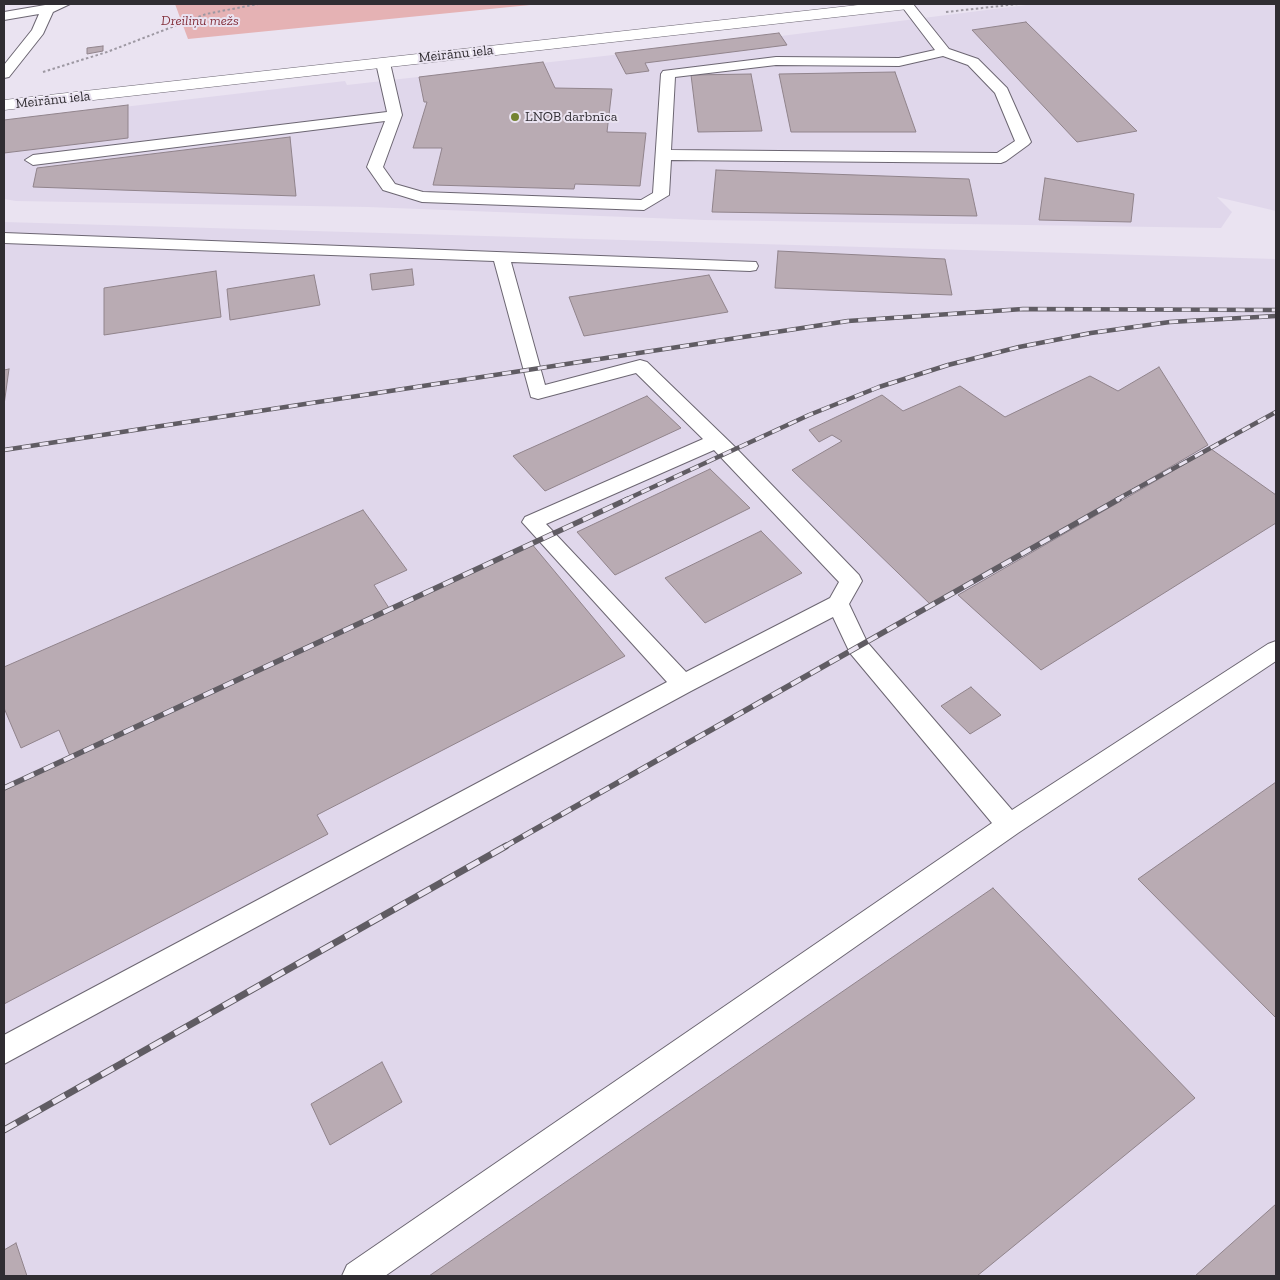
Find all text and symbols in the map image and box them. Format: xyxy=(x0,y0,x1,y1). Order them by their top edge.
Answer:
park label: Dreiliņu mežs xyxy=(161,13,239,29)
street label: Meirānu iela xyxy=(418,42,494,66)
street label: Meirānu iela xyxy=(15,88,91,112)
place label: LNOB darbnīca xyxy=(525,109,617,125)
marker: LNOB darbnīca xyxy=(509,111,521,123)

